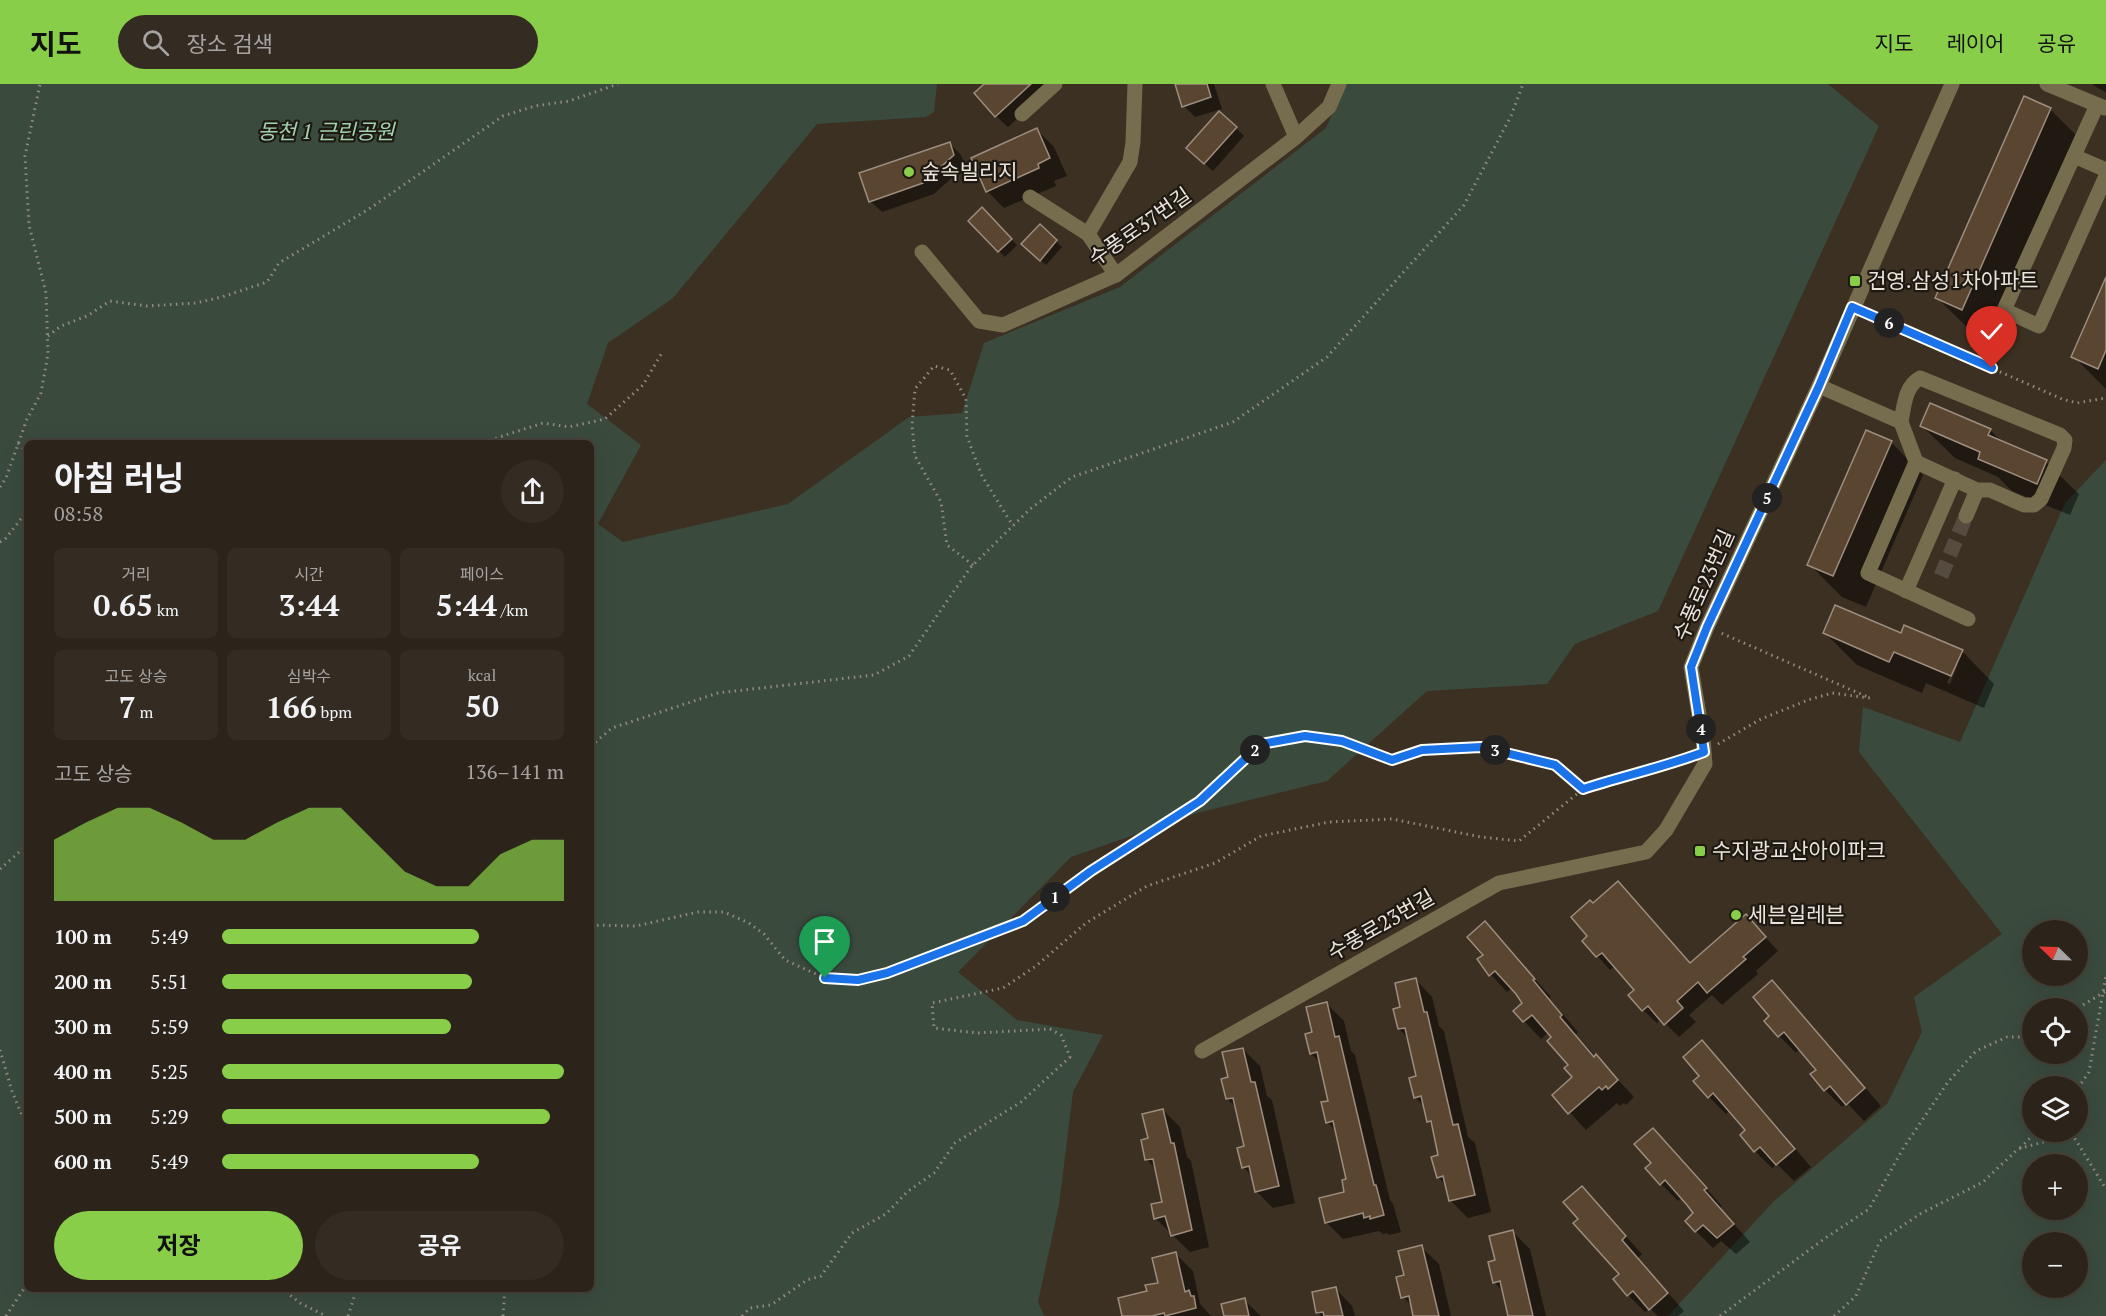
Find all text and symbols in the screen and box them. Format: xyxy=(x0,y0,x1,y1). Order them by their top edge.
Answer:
search box xyxy=(118,15,538,69)
text: 지도 xyxy=(30,25,82,62)
icon: search xyxy=(139,26,172,59)
text: 장소 검색 xyxy=(187,29,273,58)
text: 지도 xyxy=(1875,29,1913,57)
text: 레이어 xyxy=(1946,29,2004,57)
text: 공유 xyxy=(2037,29,2076,57)
park label: 동천 1 근린공원 xyxy=(257,117,396,145)
place label: 숲속빌리지 xyxy=(921,157,1018,185)
marker: 숲속빌리지 xyxy=(902,165,916,179)
street label: 수풍로37번길 xyxy=(1083,181,1196,272)
place label: 건영.삼성1차아파트 xyxy=(1867,266,2039,294)
marker: 건영.삼성1차아파트 xyxy=(1848,274,1862,288)
pin xyxy=(1966,306,2017,368)
pin: 6 xyxy=(1874,308,1904,338)
text: 6 xyxy=(1884,312,1894,334)
icon: check xyxy=(1975,315,2008,348)
text: 아침 러닝 xyxy=(54,456,184,499)
button: share xyxy=(501,460,564,523)
pin: 5 xyxy=(1752,483,1782,513)
text: 5 xyxy=(1762,487,1772,509)
text: 08:58 xyxy=(54,500,103,527)
street label: 수풍로23번길 xyxy=(1666,525,1740,645)
text: 거리 xyxy=(121,563,151,585)
text: 시간 xyxy=(294,563,324,585)
text: 페이스 xyxy=(460,563,504,585)
text: 0.65 xyxy=(93,585,153,625)
text: 3:44 xyxy=(278,585,340,625)
text: 5:44 xyxy=(436,585,497,625)
text: km xyxy=(153,599,179,621)
text: /km xyxy=(497,599,528,621)
text: kcal xyxy=(468,664,496,686)
text: 고도 상승 xyxy=(105,665,167,687)
text: 심박수 xyxy=(287,665,331,687)
text: 50 xyxy=(465,686,499,726)
text: 7 xyxy=(119,687,136,727)
text: 166 xyxy=(266,687,317,727)
text: m xyxy=(136,701,153,723)
text: bpm xyxy=(317,701,352,723)
pin: 4 xyxy=(1686,714,1716,744)
text: 4 xyxy=(1696,718,1706,740)
pin: 2 xyxy=(1240,735,1270,765)
pin: 3 xyxy=(1480,735,1510,765)
text: 2 xyxy=(1250,739,1260,761)
text: 3 xyxy=(1490,739,1500,761)
text: 136–141 m xyxy=(465,758,564,785)
text: 고도 상승 xyxy=(54,760,132,787)
place label: 수지광교산아이파크 xyxy=(1712,836,1886,864)
marker: 수지광교산아이파크 xyxy=(1693,844,1707,858)
pin: 1 xyxy=(1040,882,1070,912)
street label: 수풍로23번길 xyxy=(1322,882,1439,966)
text: 1 xyxy=(1050,886,1060,908)
place label: 세븐일레븐 xyxy=(1748,900,1845,928)
marker: 세븐일레븐 xyxy=(1729,908,1743,922)
pin xyxy=(799,916,850,978)
north arrow xyxy=(2022,920,2088,986)
map controls xyxy=(2022,920,2088,1298)
text: 100 m xyxy=(54,923,112,950)
text: 5:49 xyxy=(150,923,189,950)
icon: arrive xyxy=(808,925,841,958)
text: 200 m xyxy=(54,968,112,995)
text: 5:51 xyxy=(150,968,189,995)
button: locate xyxy=(2022,998,2088,1064)
text: 300 m xyxy=(54,1013,112,1040)
text: 5:59 xyxy=(150,1013,189,1040)
text: 400 m xyxy=(54,1058,112,1085)
text: 5:25 xyxy=(150,1058,189,1085)
button: layers xyxy=(2022,1076,2088,1142)
text: 500 m xyxy=(54,1103,112,1130)
text: 5:29 xyxy=(150,1103,189,1130)
text: 600 m xyxy=(54,1148,112,1175)
text: 5:49 xyxy=(150,1148,189,1175)
button: + xyxy=(2022,1154,2088,1220)
button: 저장 xyxy=(54,1211,303,1280)
button: 공유 xyxy=(315,1211,564,1280)
button: − xyxy=(2022,1232,2088,1298)

